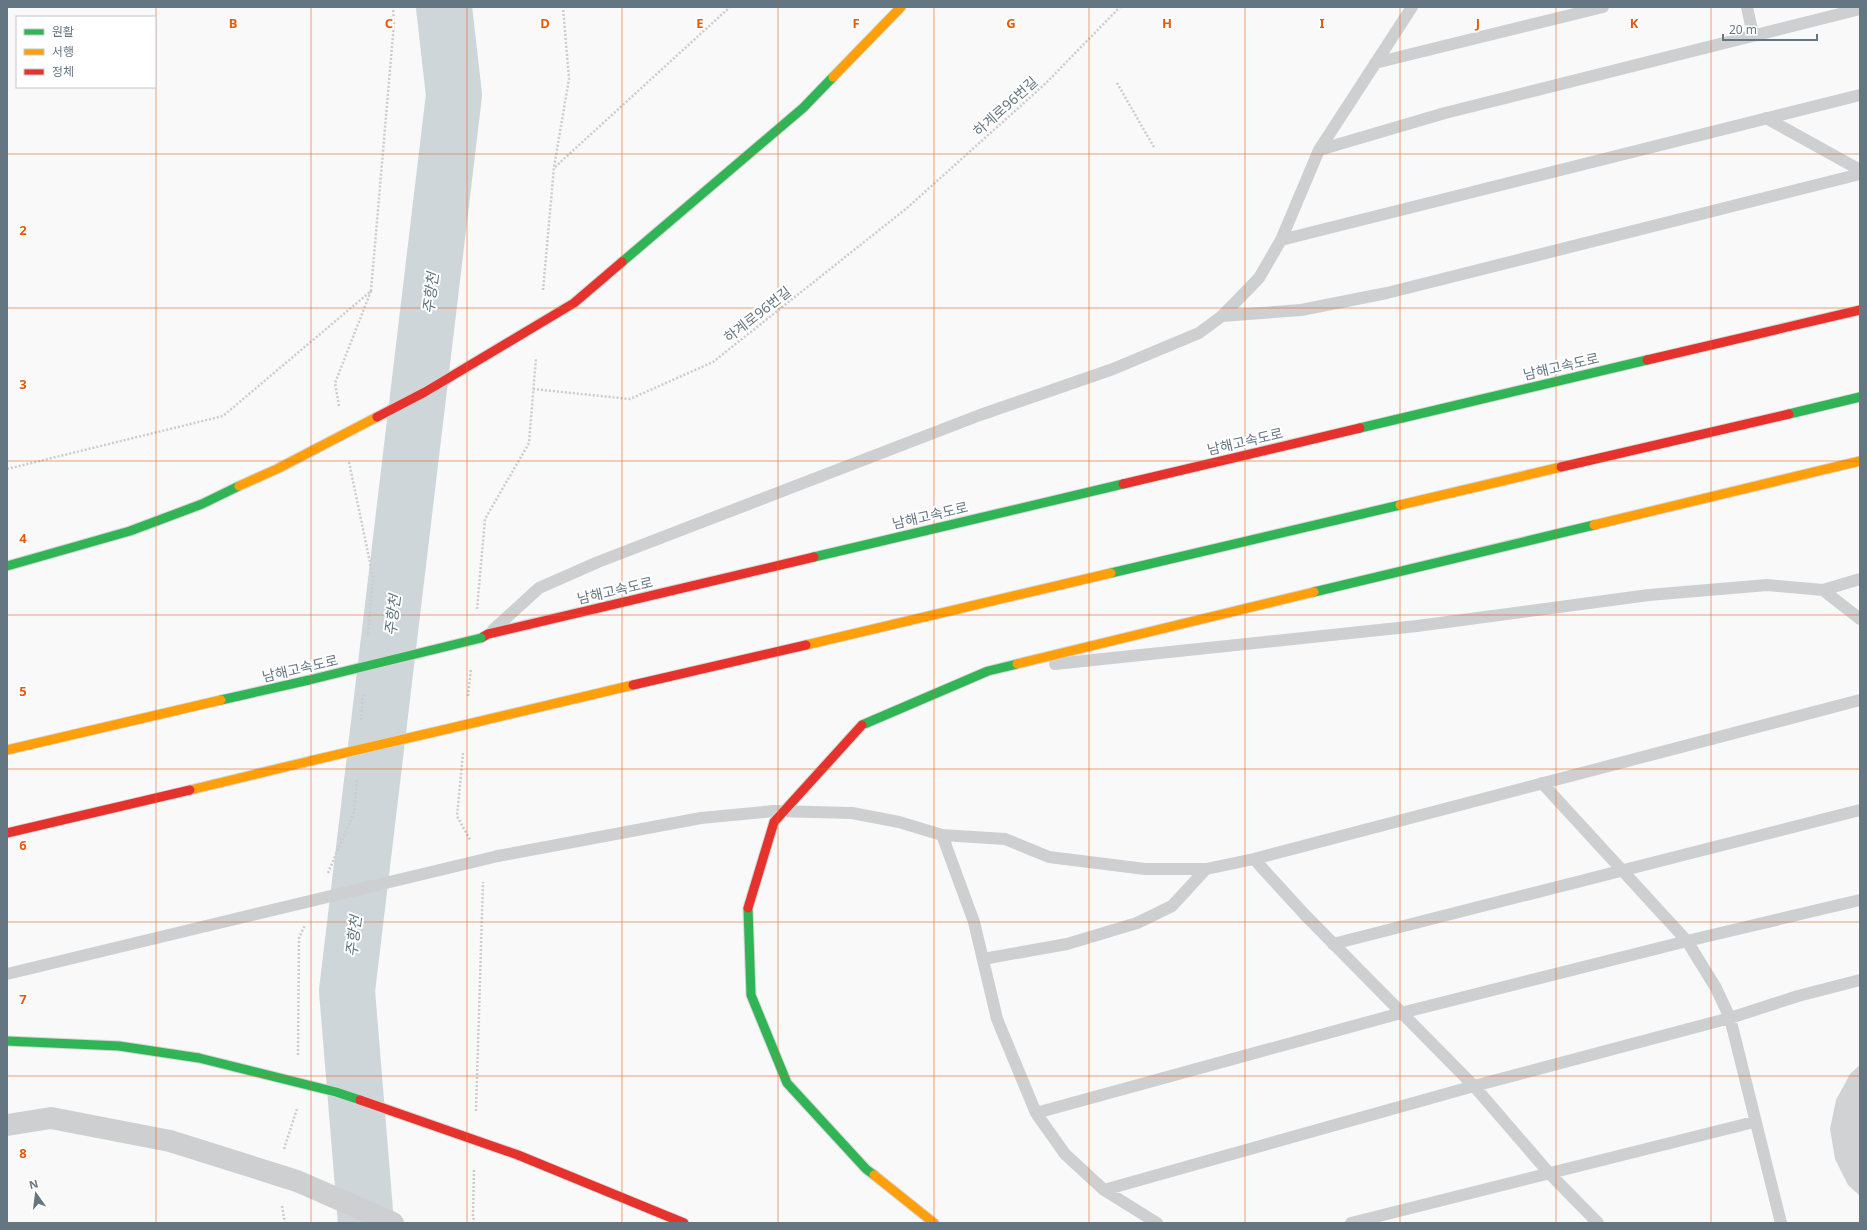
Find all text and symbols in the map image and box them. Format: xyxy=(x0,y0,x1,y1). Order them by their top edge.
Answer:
text: B xyxy=(229,14,237,32)
text: C xyxy=(385,14,393,32)
text: D xyxy=(540,14,550,32)
text: E xyxy=(696,14,704,32)
text: F xyxy=(852,14,860,32)
text: G xyxy=(1006,14,1016,32)
text: H xyxy=(1162,14,1172,32)
text: I xyxy=(1319,14,1325,32)
text: J xyxy=(1475,14,1480,32)
text: K xyxy=(1630,14,1639,32)
legend xyxy=(16,16,156,88)
scale bar xyxy=(1723,16,1817,42)
text: 20 m xyxy=(1729,21,1757,38)
text: 원활 xyxy=(52,23,74,40)
text: 서행 xyxy=(52,43,74,60)
text: 정체 xyxy=(52,63,74,80)
street label: 하계로96번길 xyxy=(969,72,1041,140)
text: 2 xyxy=(19,221,27,239)
water label: 주항천 xyxy=(418,269,443,315)
street label: 하계로96번길 xyxy=(719,282,795,346)
street label: 남해고속도로 xyxy=(1521,348,1601,384)
text: 3 xyxy=(19,375,27,393)
street label: 남해고속도로 xyxy=(1205,423,1285,459)
street label: 남해고속도로 xyxy=(890,497,970,533)
text: 4 xyxy=(19,529,27,547)
street label: 남해고속도로 xyxy=(575,572,655,608)
water label: 주항천 xyxy=(380,591,405,637)
street label: 남해고속도로 xyxy=(260,650,340,686)
text: 5 xyxy=(19,682,27,700)
text: 6 xyxy=(19,836,27,854)
water label: 주항천 xyxy=(341,912,366,958)
text: 7 xyxy=(19,990,27,1008)
text: 8 xyxy=(19,1144,27,1162)
north arrow xyxy=(16,1174,56,1214)
text: N xyxy=(27,1175,40,1192)

